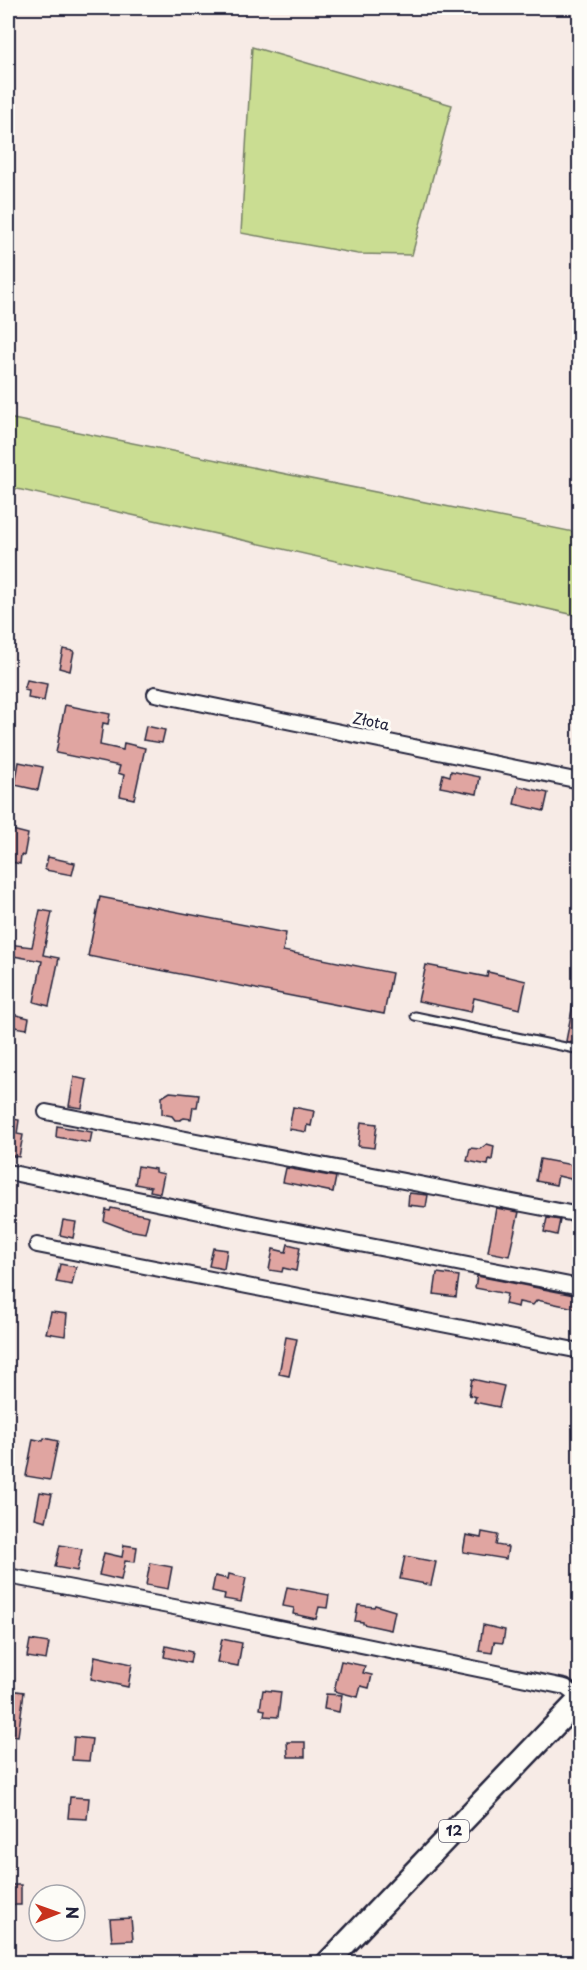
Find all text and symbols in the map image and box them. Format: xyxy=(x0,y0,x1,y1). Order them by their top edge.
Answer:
street label: Złota xyxy=(351,705,393,736)
road number: 12 xyxy=(439,1820,469,1842)
north arrow xyxy=(27,1883,87,1943)
text: N xyxy=(61,1906,85,1919)

